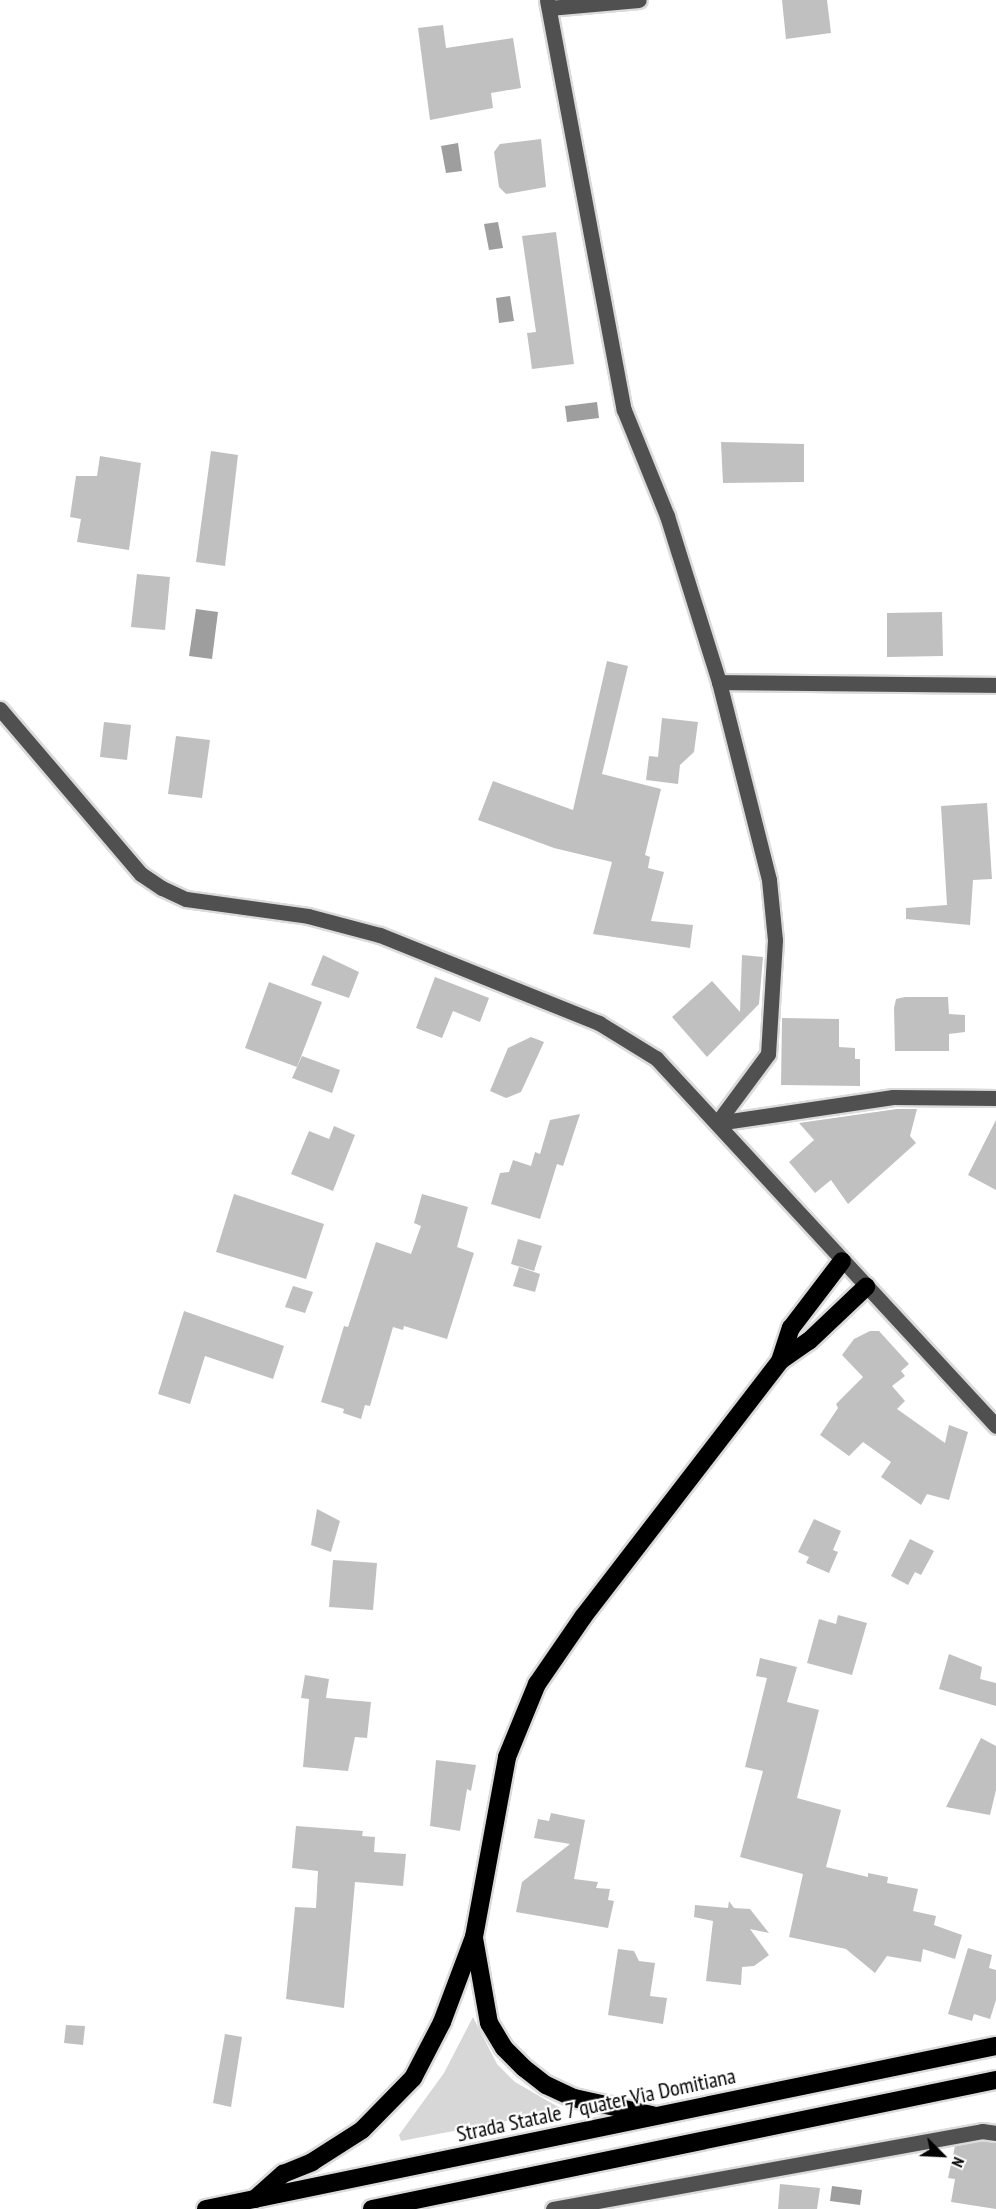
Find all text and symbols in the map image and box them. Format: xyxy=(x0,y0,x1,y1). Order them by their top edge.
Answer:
street label: Strada Statale 7 quater Via Domitiana xyxy=(453,2062,739,2148)
north arrow xyxy=(912,2125,972,2185)
text: N xyxy=(948,2154,969,2170)

